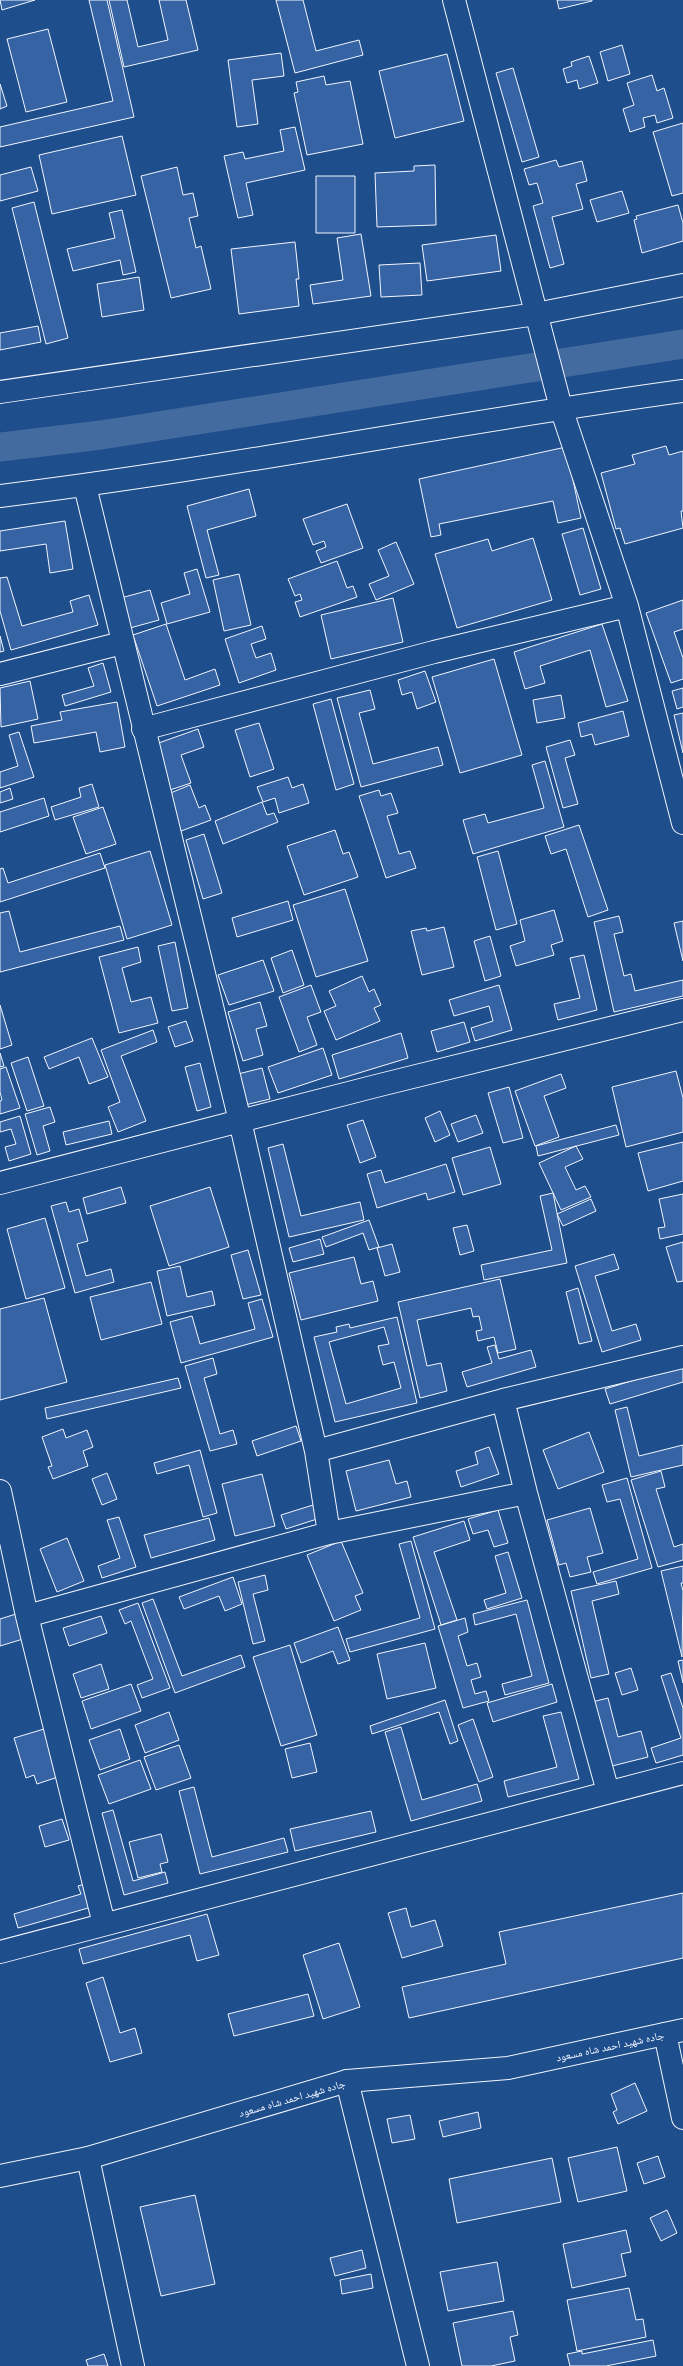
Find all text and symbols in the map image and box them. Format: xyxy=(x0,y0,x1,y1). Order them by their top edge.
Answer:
street label: جاده شهيد احمد شاه مسعود xyxy=(555,2028,665,2064)
street label: جاده شهيد احمد شاه مسعود xyxy=(237,2076,347,2120)

